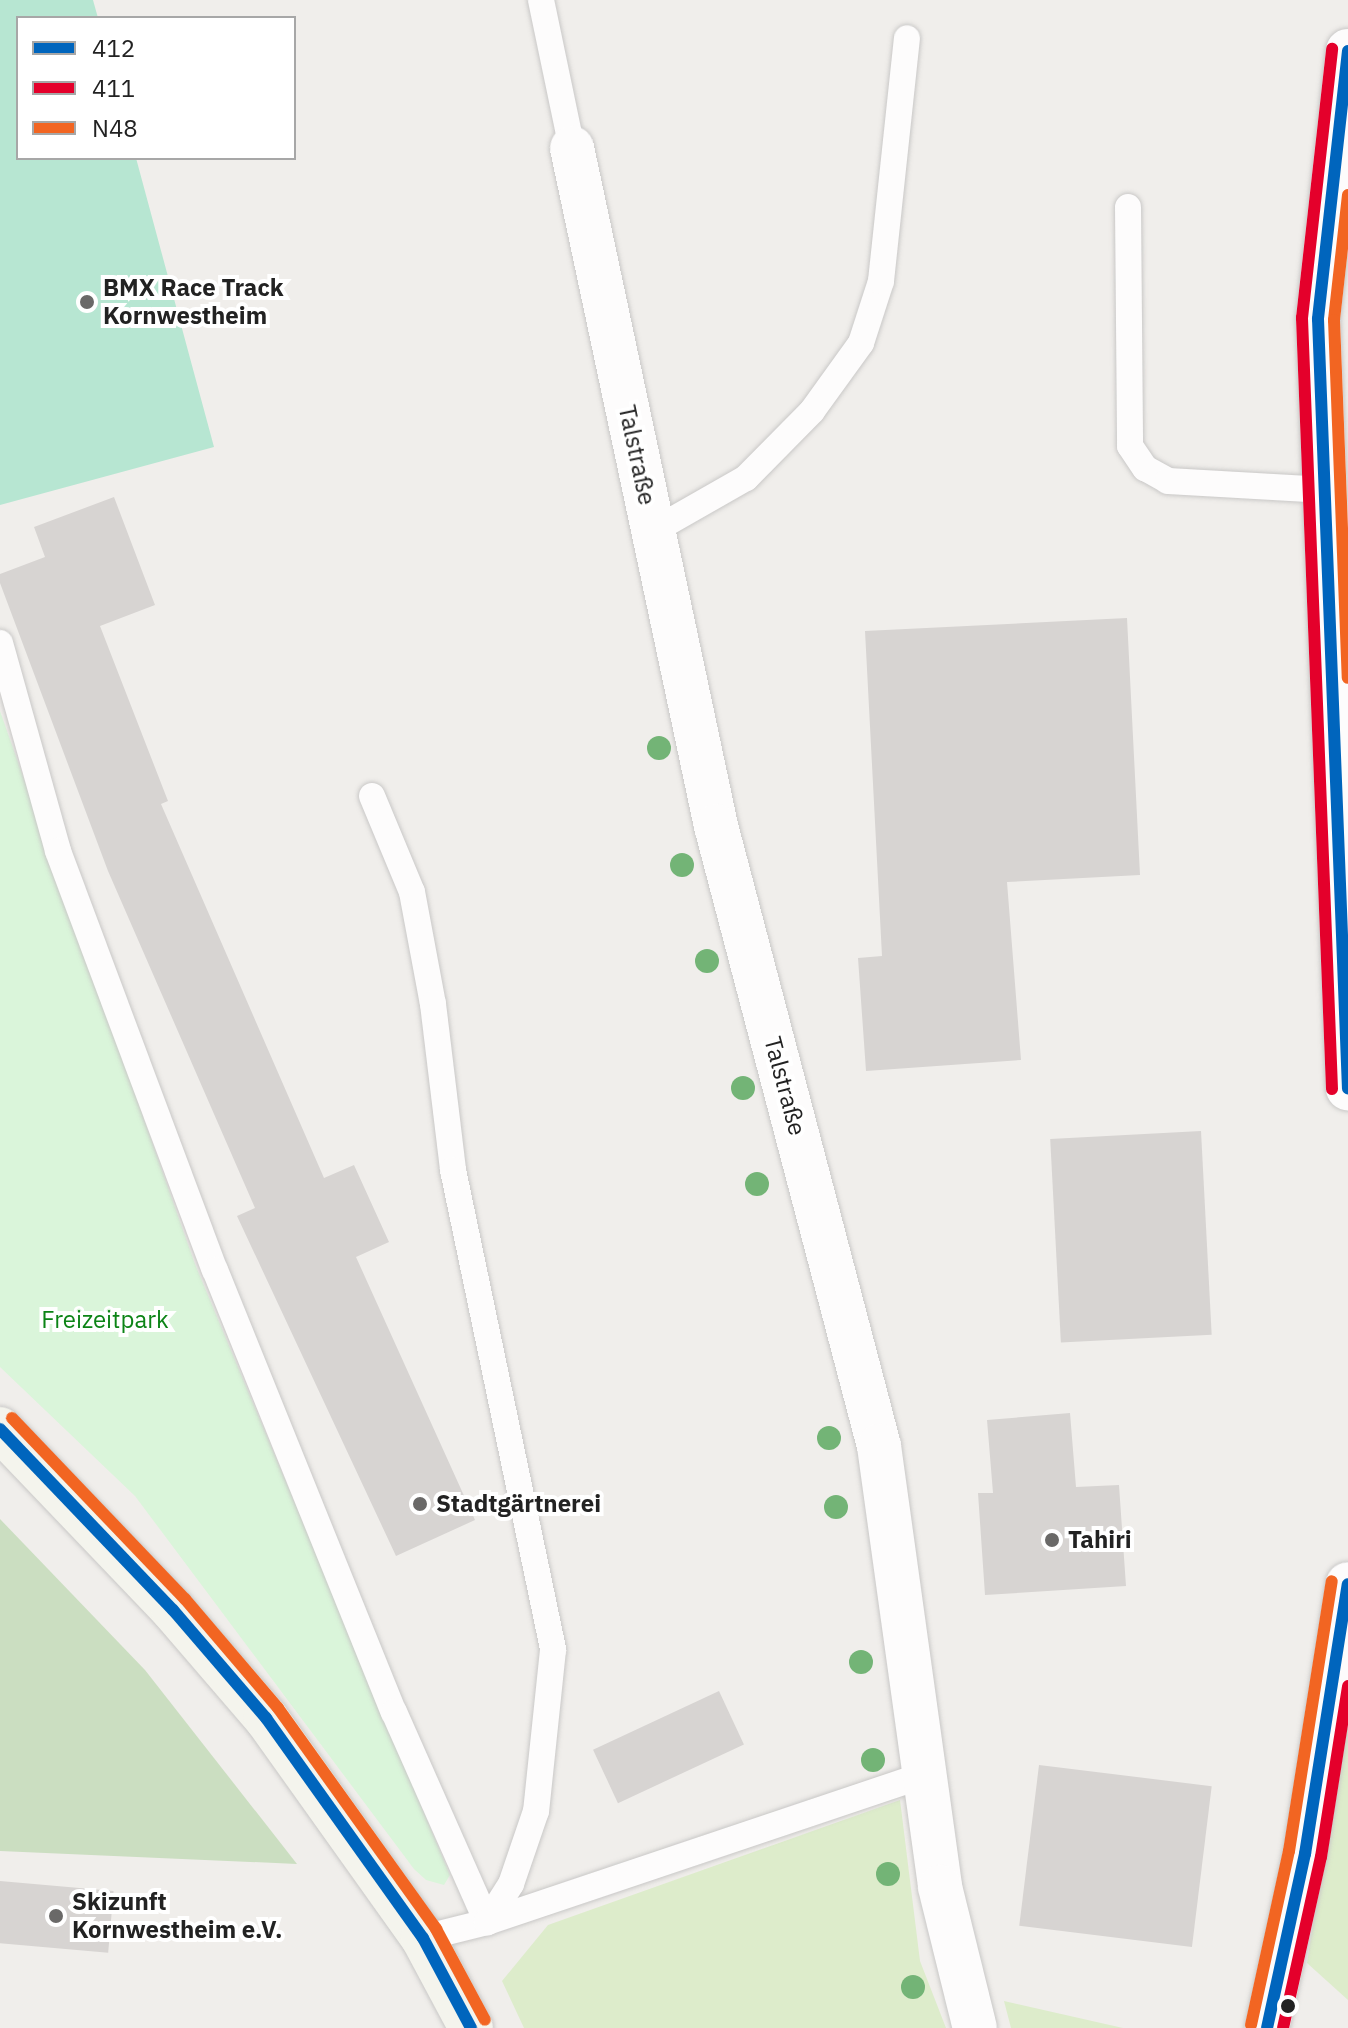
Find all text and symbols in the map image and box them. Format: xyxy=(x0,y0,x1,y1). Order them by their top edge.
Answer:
legend xyxy=(16,16,296,160)
text: 412 xyxy=(92,32,135,64)
text: 411 xyxy=(92,72,135,104)
text: N48 xyxy=(92,112,138,144)
place label: BMX Race Track Kornwestheim xyxy=(103,274,284,330)
marker: BMX Race Track Kornwestheim xyxy=(78,293,96,311)
street label: Talstraße xyxy=(612,402,662,508)
street label: Talstraße xyxy=(758,1033,812,1139)
park label: Freizeitpark xyxy=(41,1306,169,1334)
place label: Stadtgärtnerei xyxy=(436,1490,601,1518)
marker: Stadtgärtnerei xyxy=(411,1495,429,1513)
place label: Tahiri xyxy=(1068,1526,1132,1554)
marker: Tahiri xyxy=(1043,1531,1061,1549)
place label: Skizunft Kornwestheim e.V. xyxy=(72,1888,283,1944)
marker: Skizunft Kornwestheim e.V. xyxy=(47,1907,65,1925)
unlabelled marker xyxy=(1280,1998,1296,2014)

